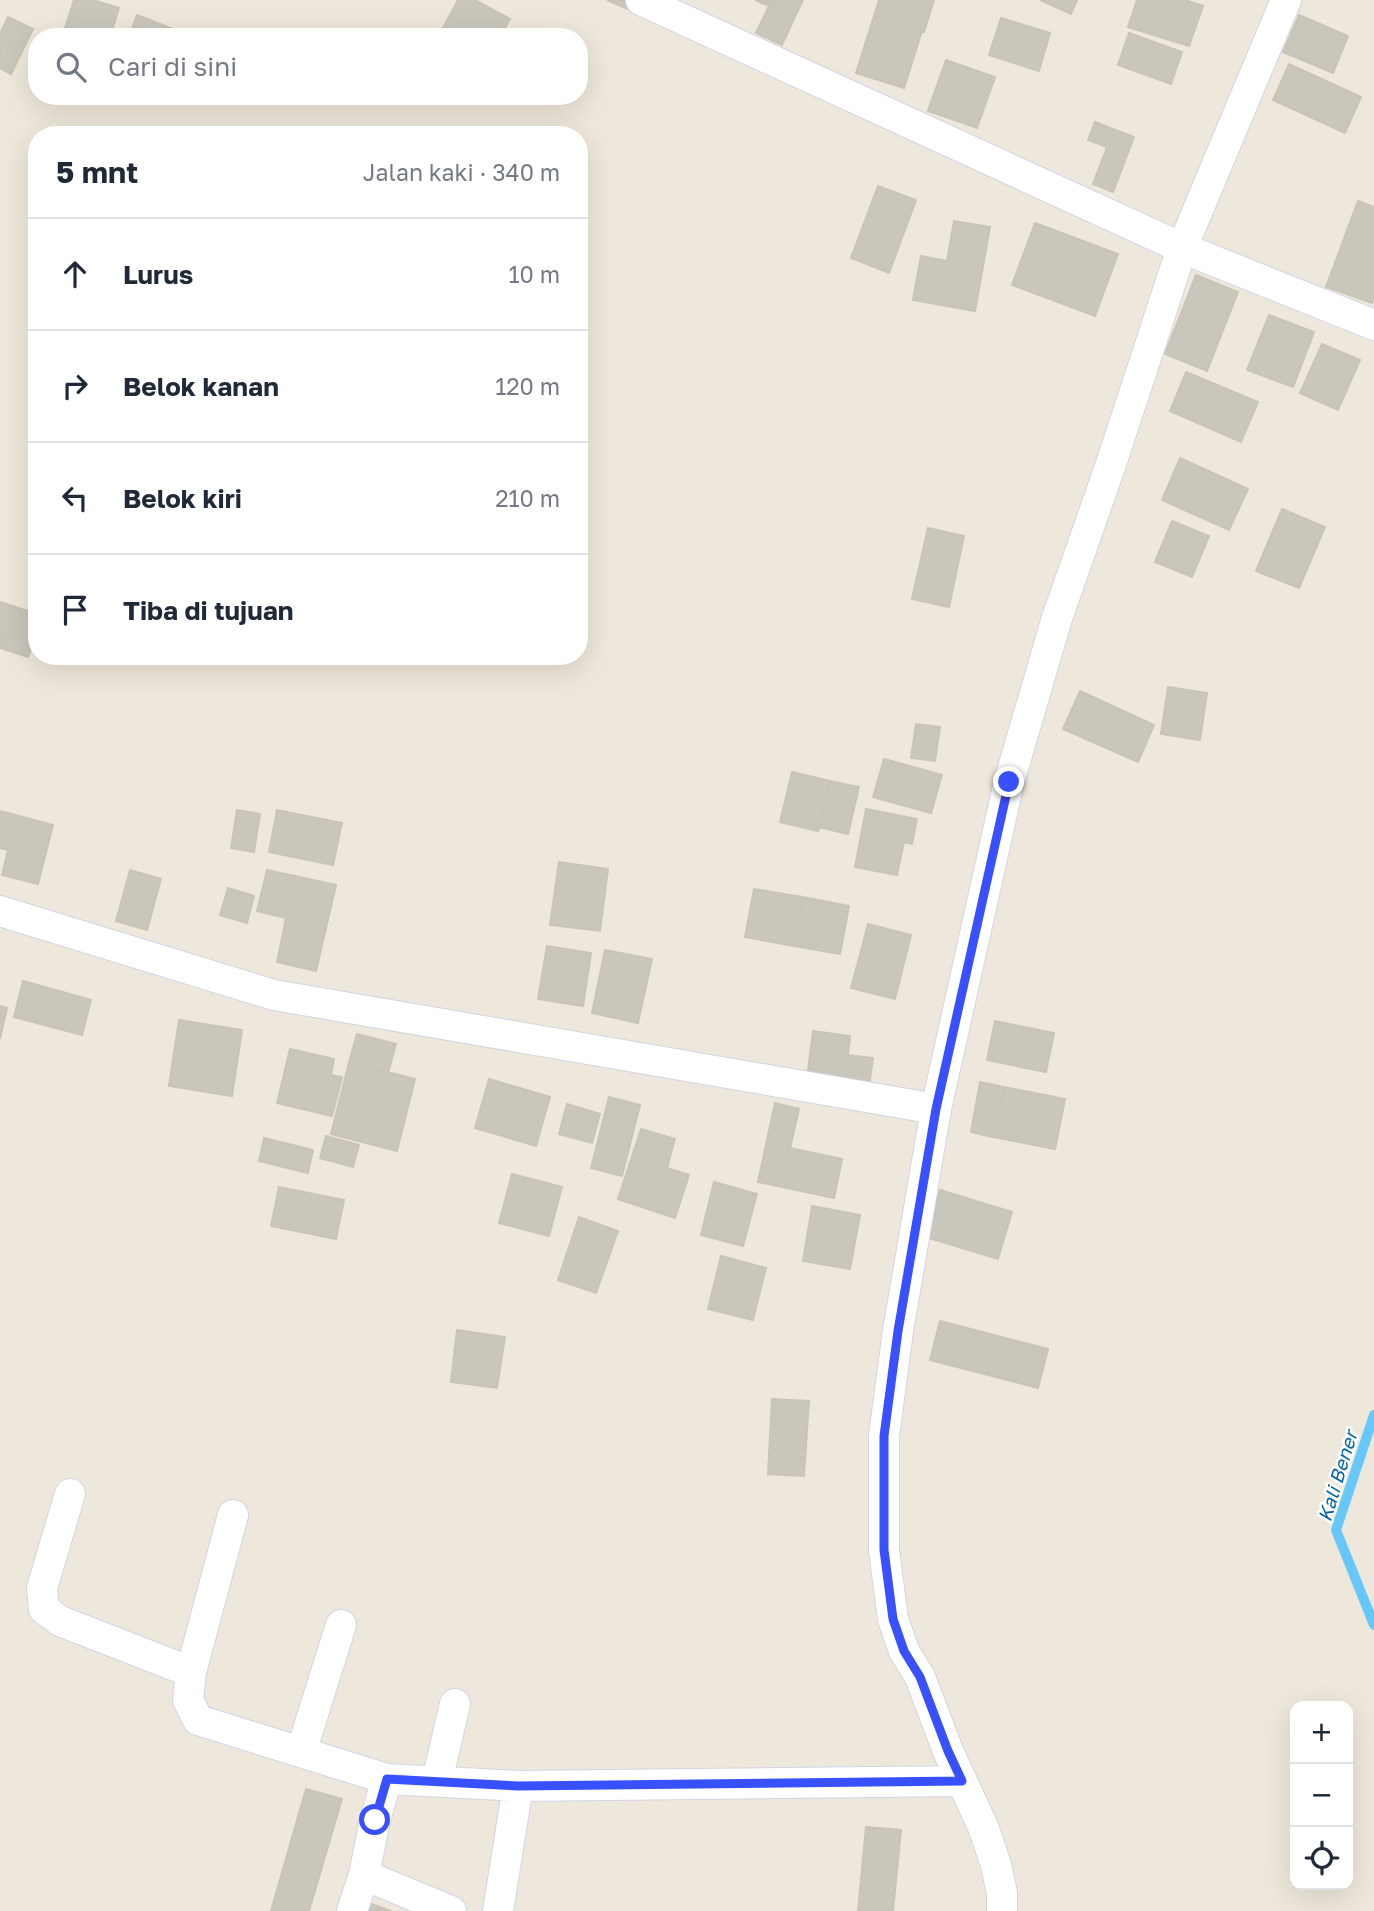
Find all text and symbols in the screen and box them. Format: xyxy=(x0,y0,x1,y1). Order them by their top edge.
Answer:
search box xyxy=(28,28,588,105)
icon: search xyxy=(52,48,90,86)
text: Cari di sini xyxy=(108,51,237,82)
text: 5 mnt xyxy=(56,154,138,190)
text: Jalan kaki · 340 m xyxy=(363,158,560,186)
icon: ahead xyxy=(56,255,94,293)
text: Lurus xyxy=(123,259,193,290)
text: 10 m xyxy=(508,260,560,288)
icon: right xyxy=(56,367,94,405)
text: Belok kanan xyxy=(123,371,279,402)
text: 120 m xyxy=(495,372,560,400)
icon: left xyxy=(56,479,94,517)
text: Belok kiri xyxy=(123,483,242,514)
text: 210 m xyxy=(495,484,560,512)
icon: arrive xyxy=(56,591,94,629)
text: Tiba di tujuan xyxy=(123,595,293,626)
route end xyxy=(993,766,1024,797)
water label: Kali Bener xyxy=(1312,1425,1362,1524)
map controls xyxy=(1290,1701,1353,1890)
button: + xyxy=(1290,1701,1353,1764)
button: − xyxy=(1290,1764,1353,1827)
route start xyxy=(359,1804,390,1835)
button: locate xyxy=(1290,1827,1353,1890)

